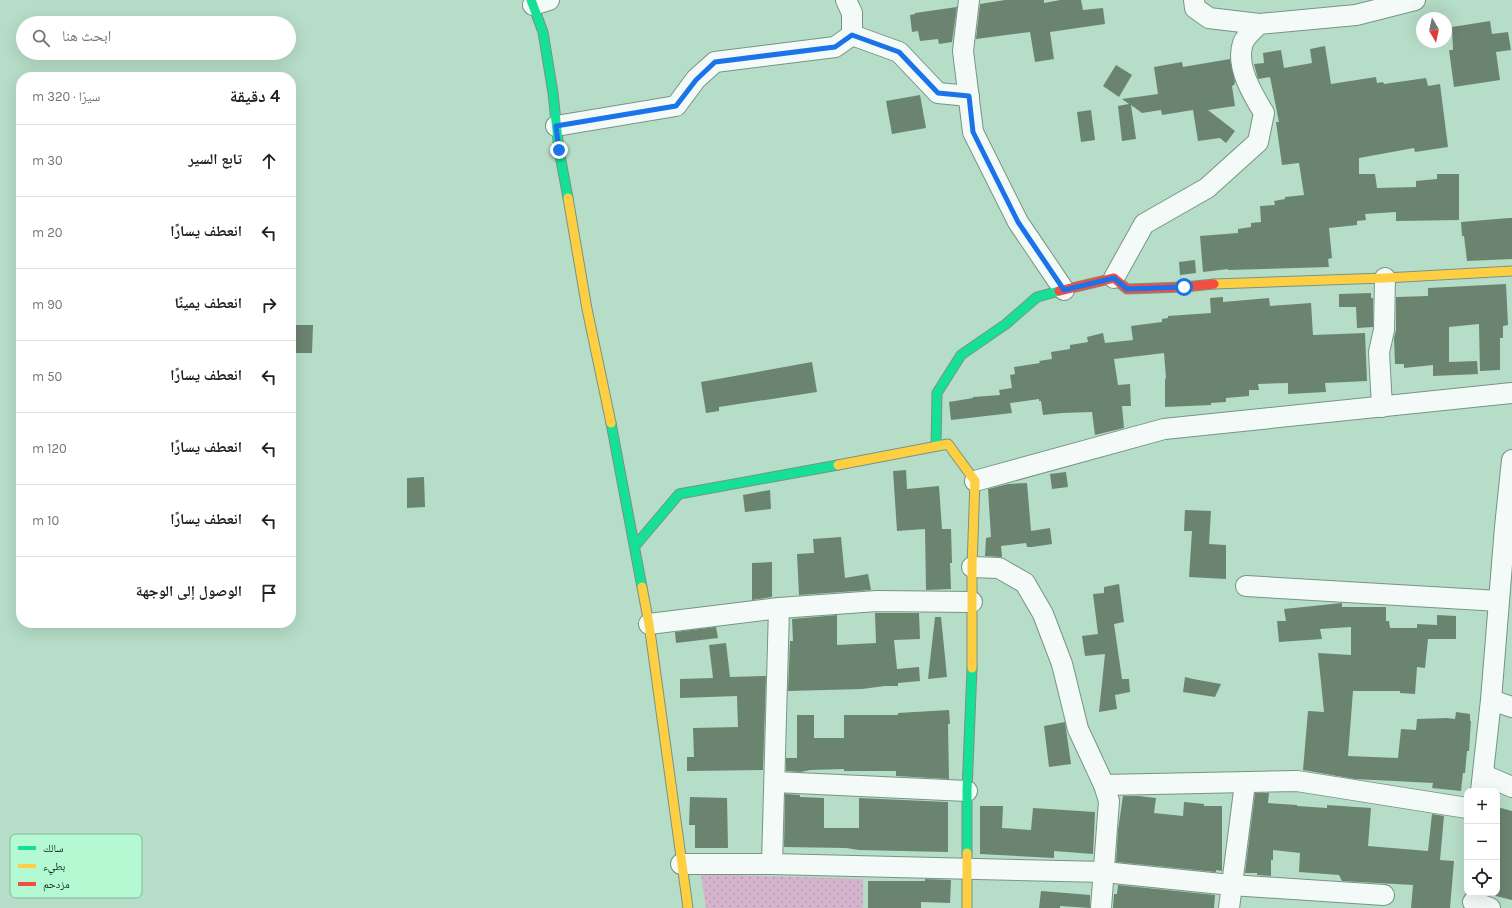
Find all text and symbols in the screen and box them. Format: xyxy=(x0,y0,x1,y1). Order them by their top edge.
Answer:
north arrow xyxy=(1416,12,1452,48)
search box xyxy=(16,16,296,60)
icon: search xyxy=(30,27,52,49)
text: ابحث هنا xyxy=(62,27,111,45)
text: 4 دقيقة xyxy=(230,86,280,106)
text: سيرًا · 320 m xyxy=(32,89,100,104)
route end xyxy=(550,141,568,159)
text: تابع السير xyxy=(188,150,242,168)
icon: ahead xyxy=(258,150,280,172)
text: 30 m xyxy=(32,153,63,168)
text: انعطف يسارًا xyxy=(170,222,242,240)
icon: left xyxy=(258,222,280,244)
text: 20 m xyxy=(32,225,63,240)
route start xyxy=(1175,278,1193,296)
text: انعطف يمينًا xyxy=(175,294,242,312)
icon: right xyxy=(258,294,280,316)
text: 90 m xyxy=(32,297,63,312)
text: انعطف يسارًا xyxy=(170,366,242,384)
icon: left xyxy=(258,366,280,388)
text: 50 m xyxy=(32,369,62,384)
text: انعطف يسارًا xyxy=(170,438,242,456)
icon: left xyxy=(258,438,280,460)
text: 120 m xyxy=(32,441,67,456)
text: انعطف يسارًا xyxy=(170,510,242,528)
icon: left xyxy=(258,510,280,532)
text: 10 m xyxy=(32,513,59,528)
text: الوصول إلى الوجهة xyxy=(136,582,242,600)
icon: arrive xyxy=(258,582,280,604)
map controls xyxy=(1464,788,1500,896)
button: + xyxy=(1464,788,1500,824)
button: − xyxy=(1464,824,1500,860)
legend xyxy=(10,834,142,898)
text: سالك xyxy=(43,842,63,855)
text: بطيء xyxy=(43,860,65,875)
button: locate xyxy=(1464,860,1500,896)
text: مزدحم xyxy=(43,878,70,892)

